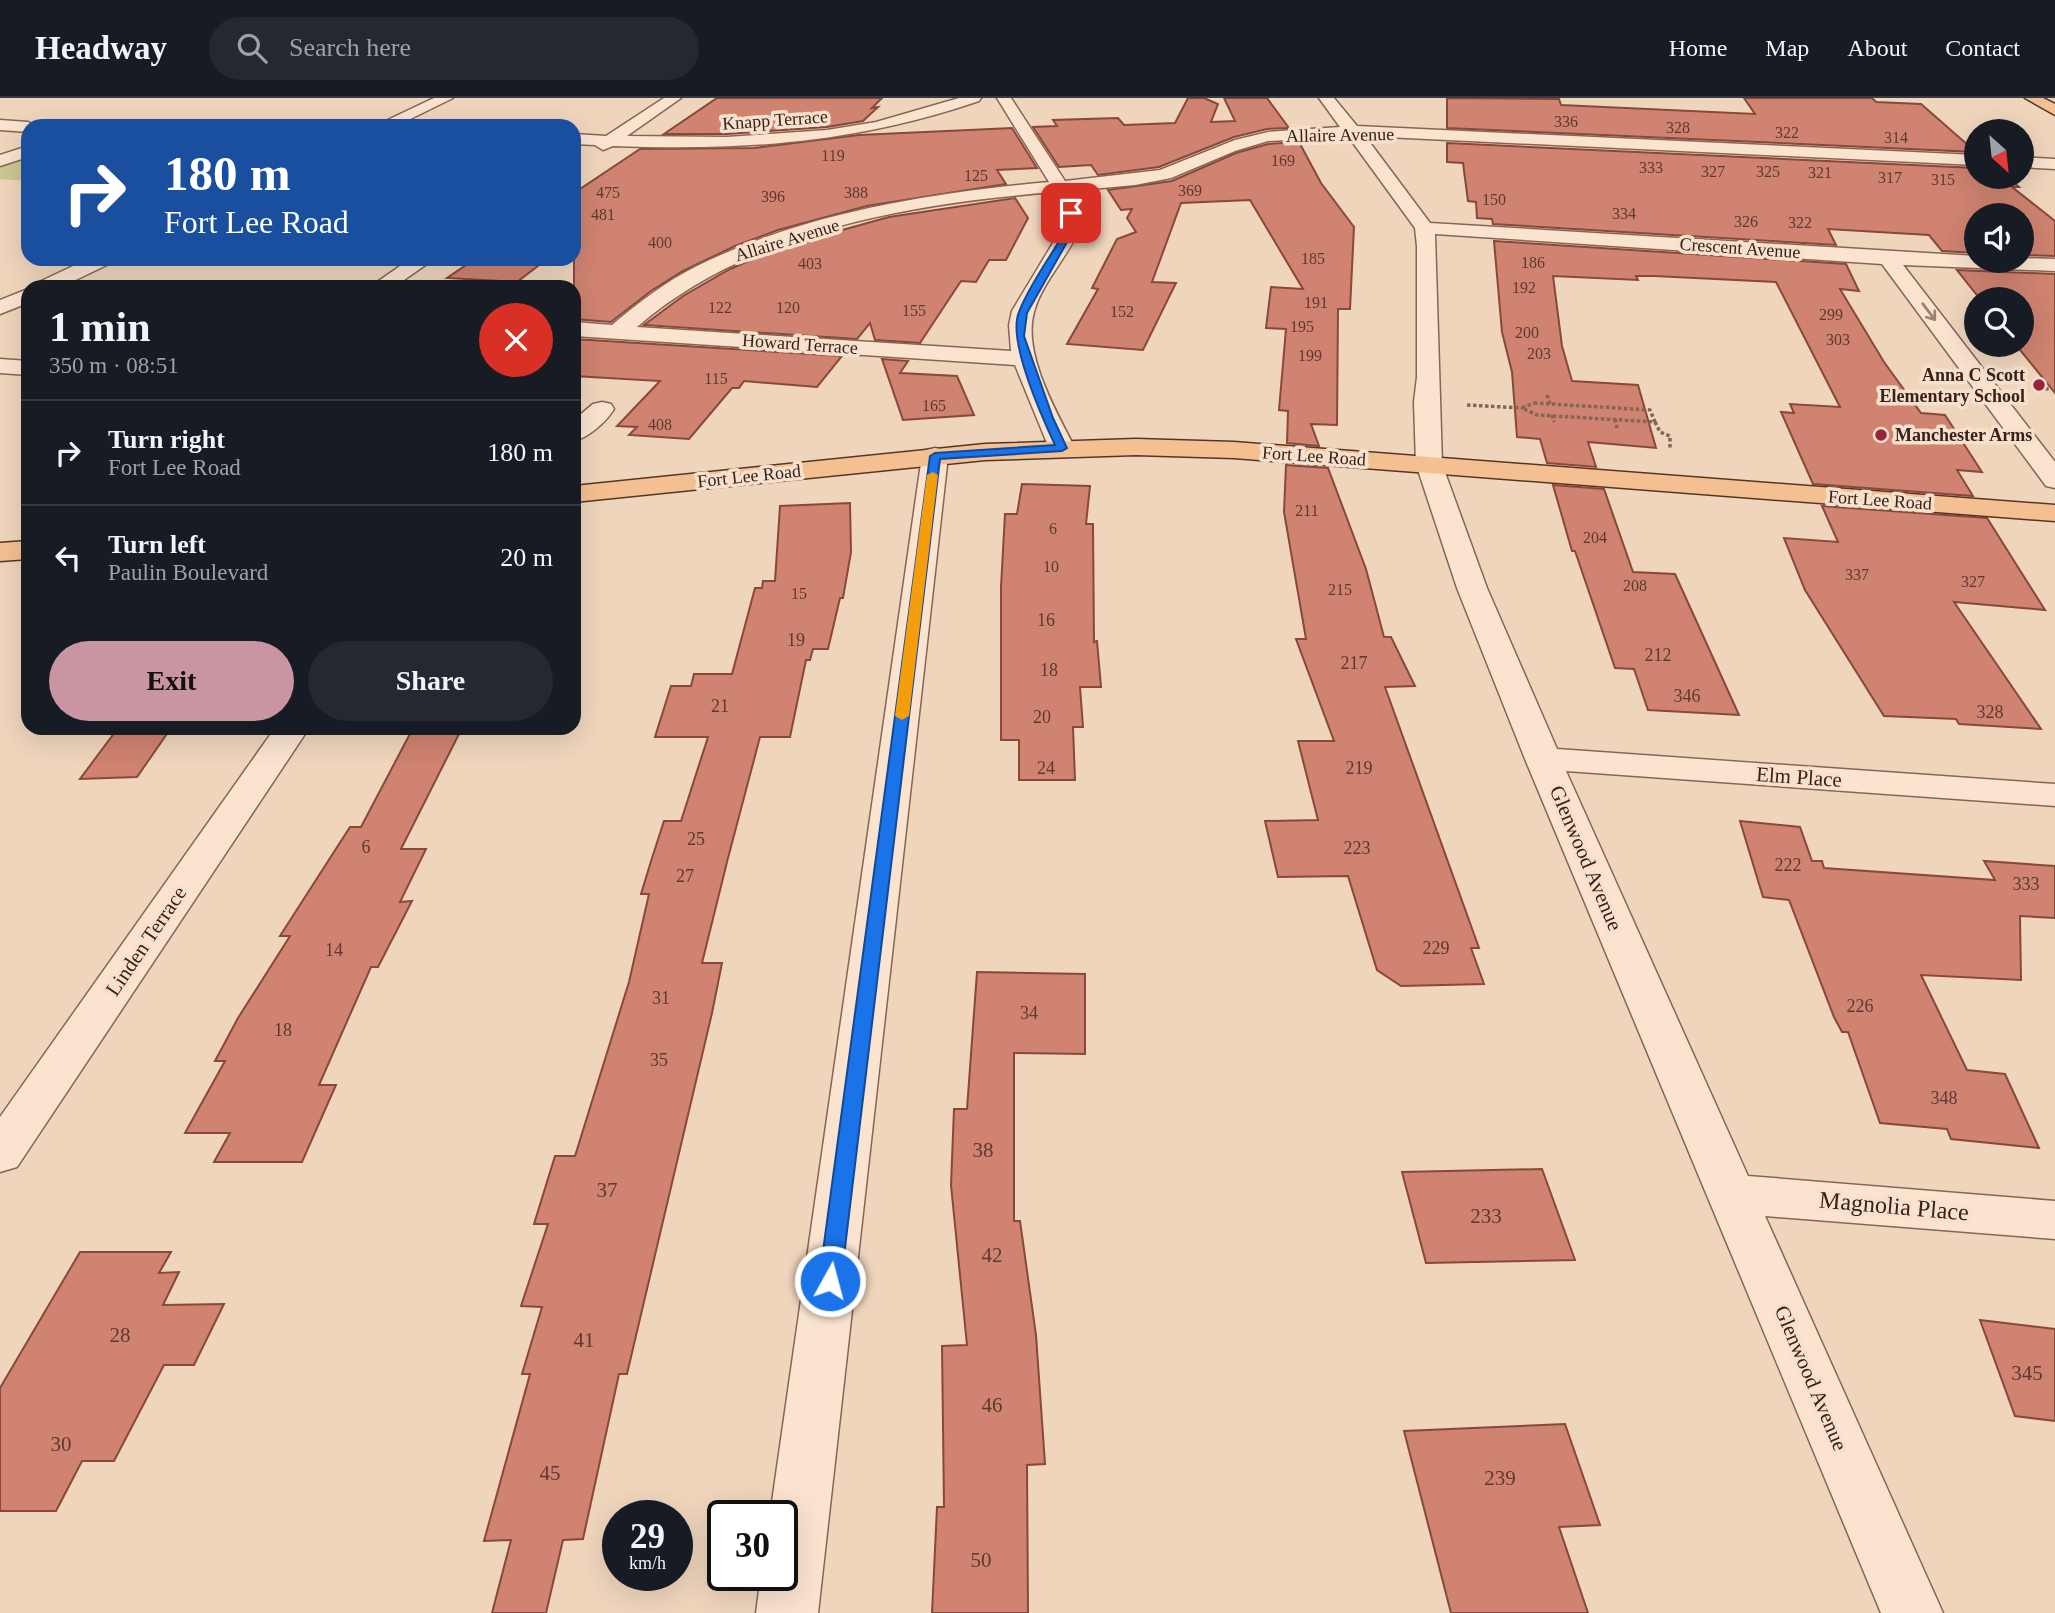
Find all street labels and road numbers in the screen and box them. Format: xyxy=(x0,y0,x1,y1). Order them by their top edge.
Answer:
street label: Knapp Terrace xyxy=(722,106,828,134)
street label: Allaire Avenue xyxy=(1286,124,1394,146)
street label: Allaire Avenue xyxy=(732,215,842,265)
street label: Crescent Avenue xyxy=(1679,234,1801,262)
street label: Howard Terrace xyxy=(742,330,858,358)
street label: Fort Lee Road xyxy=(1261,442,1367,470)
street label: Fort Lee Road xyxy=(696,461,802,491)
street label: Fort Lee Road xyxy=(1827,486,1933,514)
street label: Elm Place xyxy=(1755,762,1843,792)
street label: Glenwood Avenue xyxy=(1545,782,1627,934)
street label: Linden Terrace xyxy=(101,882,191,1000)
street label: Magnolia Place xyxy=(1818,1187,1970,1225)
street label: Glenwood Avenue xyxy=(1770,1302,1852,1454)

